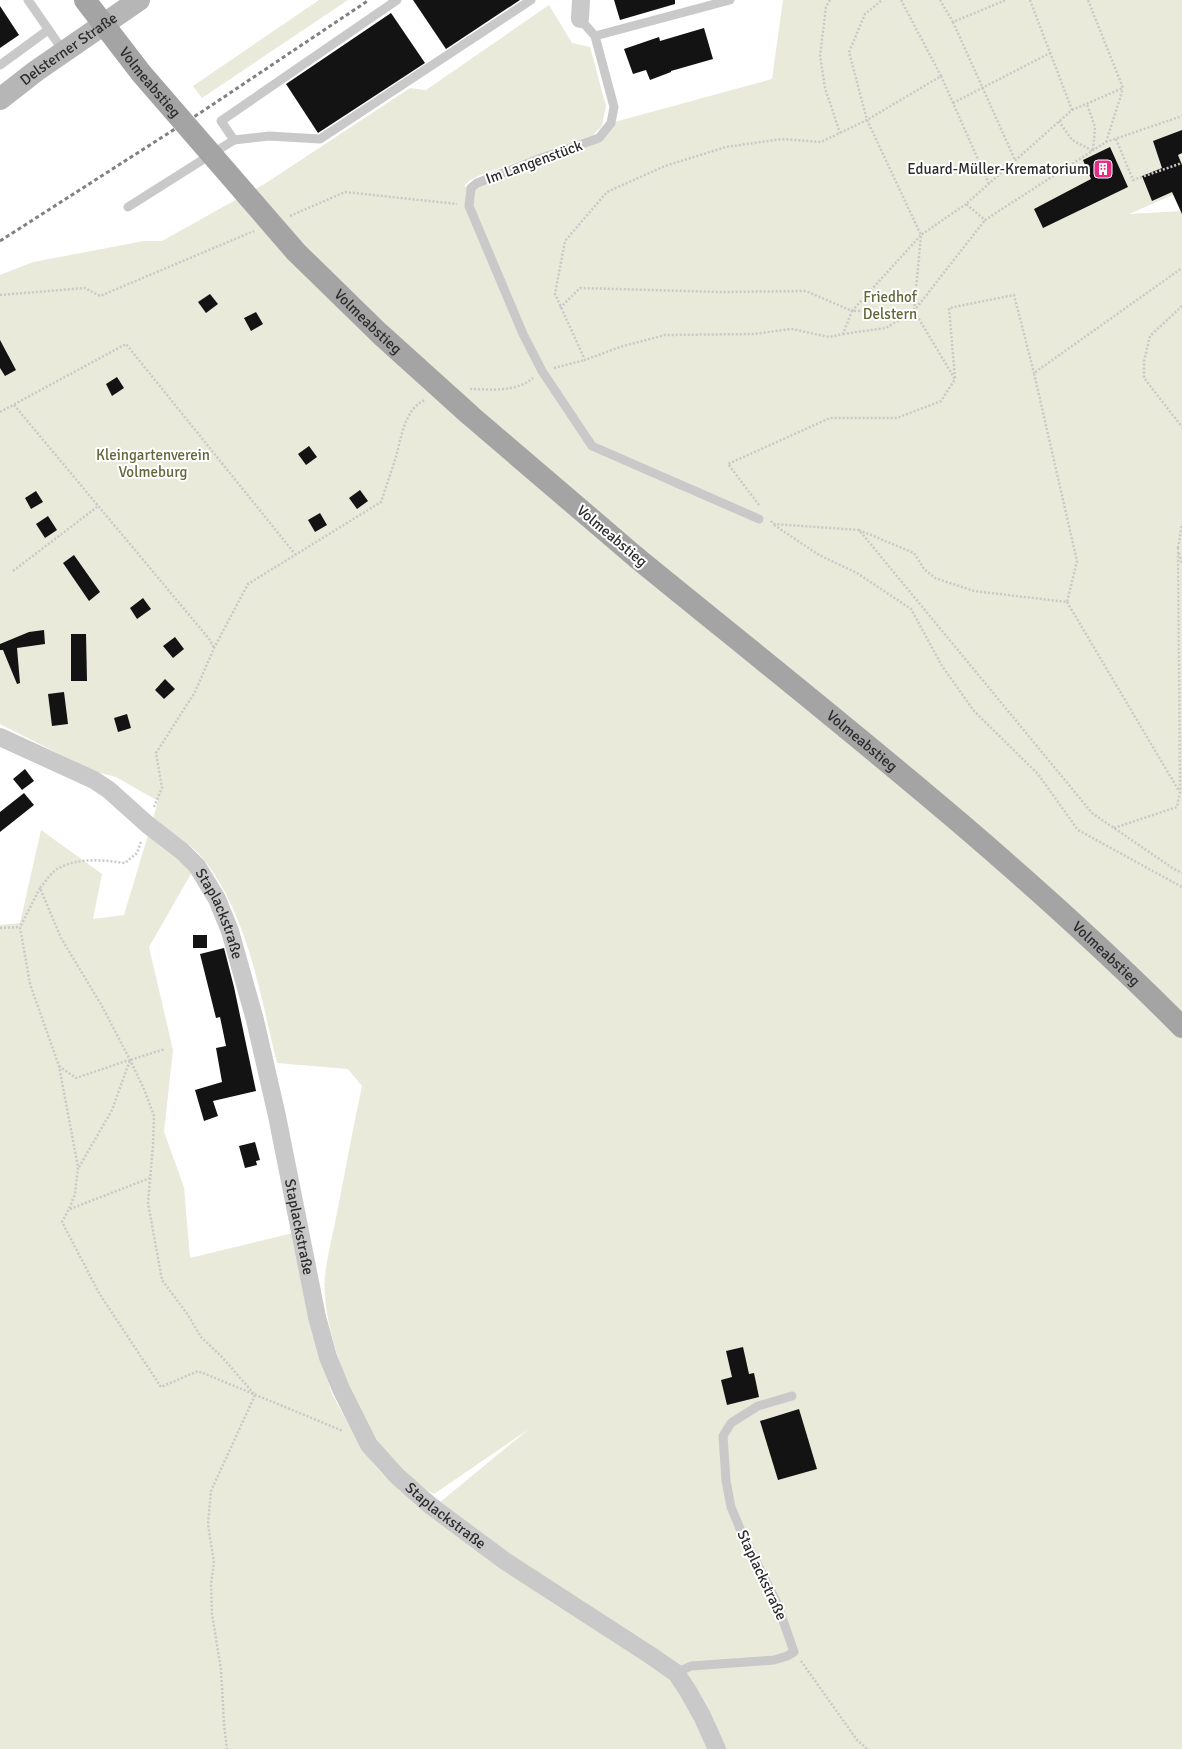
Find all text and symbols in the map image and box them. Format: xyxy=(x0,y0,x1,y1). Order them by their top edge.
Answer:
street label: Delsterner Straße xyxy=(16,9,121,89)
street label: Volmeabstieg xyxy=(115,43,185,121)
street label: Im Langenstück xyxy=(483,136,585,188)
building icon: Eduard-Müller-Krematorium xyxy=(1092,158,1114,180)
place label: Eduard-Müller-Krematorium xyxy=(907,160,1089,178)
street label: Volmeabstieg xyxy=(330,285,406,358)
park label: Friedhof Delstern xyxy=(863,288,918,323)
park label: Kleingartenverein Volmeburg xyxy=(96,446,210,481)
street label: Volmeabstieg xyxy=(573,501,651,571)
street label: Volmeabstieg xyxy=(823,707,901,776)
street label: Staplackstraße xyxy=(192,865,246,961)
street label: Volmeabstieg xyxy=(1069,918,1144,990)
street label: Staplackstraße xyxy=(281,1177,317,1277)
street label: Staplackstraße xyxy=(402,1479,489,1553)
street label: Staplackstraße xyxy=(733,1527,791,1623)

